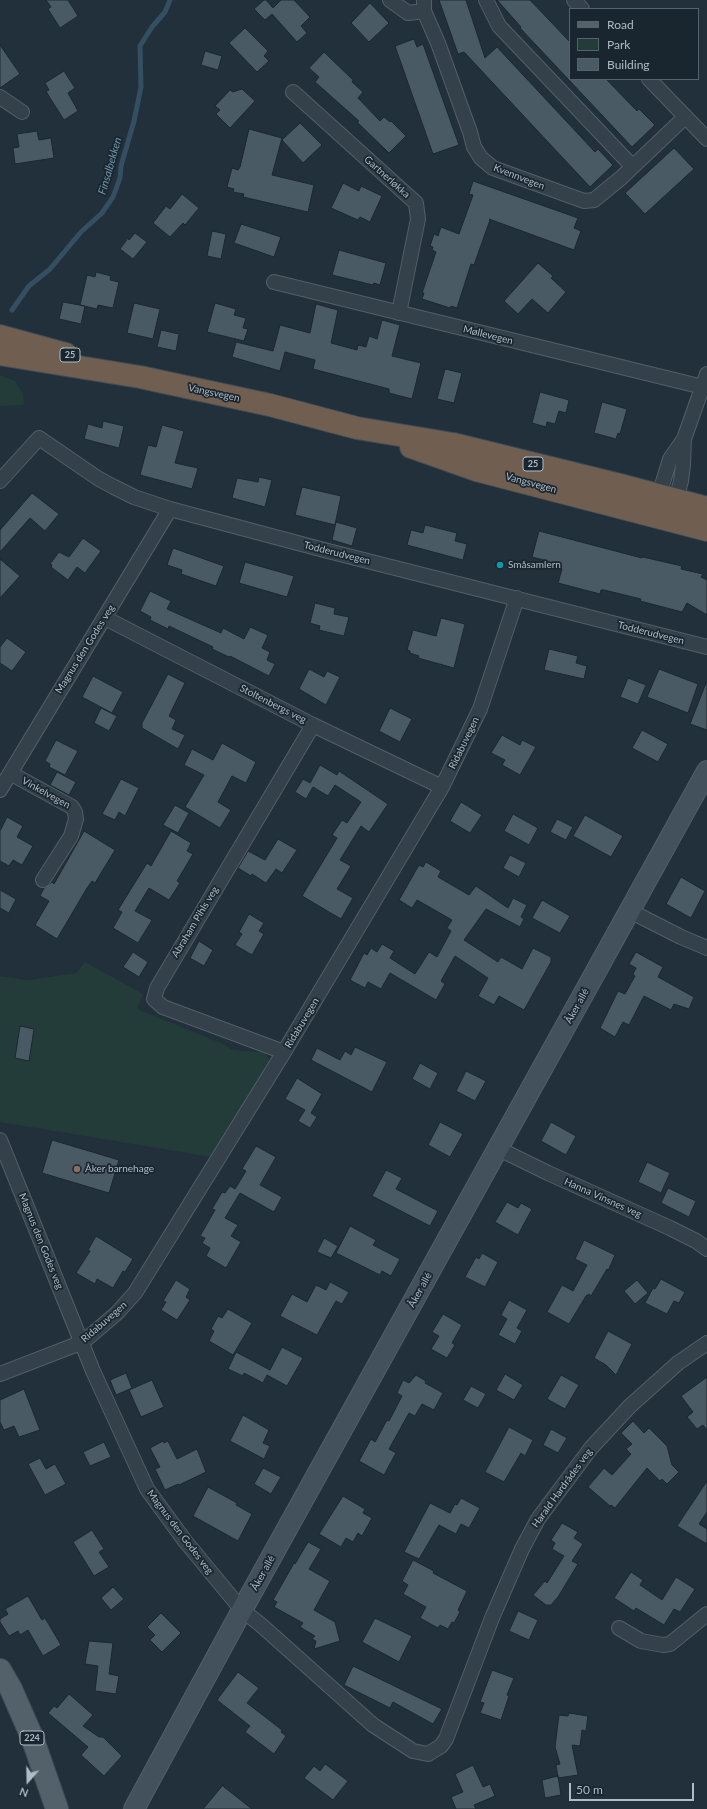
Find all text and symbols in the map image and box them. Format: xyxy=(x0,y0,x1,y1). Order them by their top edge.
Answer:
legend xyxy=(569,8,699,80)
text: Road xyxy=(607,17,634,32)
text: Park xyxy=(607,37,630,52)
text: Building xyxy=(607,57,650,72)
water label: Finsalbekken xyxy=(96,136,124,196)
street label: Gartnerløkka xyxy=(362,153,412,201)
street label: Kvennvegen xyxy=(492,162,546,192)
street label: Møllevegen xyxy=(462,323,514,347)
road number: 25 xyxy=(60,348,80,362)
street label: Vangsvegen xyxy=(187,382,241,404)
road number: 25 xyxy=(523,457,543,471)
street label: Vangsvegen xyxy=(504,470,558,496)
street label: Todderudvegen xyxy=(303,539,371,567)
place label: Småsamlern xyxy=(508,559,561,571)
marker: Småsamlern xyxy=(495,560,505,570)
street label: Magnus den Godes veg xyxy=(53,602,117,696)
street label: Todderudvegen xyxy=(617,619,685,647)
street label: Stoltenbergs veg xyxy=(238,682,308,726)
street label: Ridabuvegen xyxy=(446,715,482,771)
street label: Vinkelvegen xyxy=(20,775,72,811)
street label: Abraham Pihls veg xyxy=(169,884,221,960)
street label: Åker allé xyxy=(563,986,591,1026)
street label: Ridabuvegen xyxy=(282,996,322,1050)
place label: Åker barnehage xyxy=(85,1163,154,1175)
marker: Åker barnehage xyxy=(72,1164,82,1174)
street label: Hanna Vinsnes veg xyxy=(562,1176,644,1220)
street label: Magnus den Godes veg xyxy=(16,1191,66,1291)
street label: Åker allé xyxy=(406,1270,434,1310)
street label: Ridabuvegen xyxy=(79,1299,129,1345)
street label: Harald Hardrådes veg xyxy=(529,1446,595,1530)
street label: Magnus den Godes veg xyxy=(144,1487,216,1577)
street label: Åker allé xyxy=(249,1553,277,1593)
road number: 224 xyxy=(20,1731,44,1745)
north arrow xyxy=(8,1761,48,1801)
scale bar xyxy=(571,1775,696,1801)
text: 50 m xyxy=(576,1782,603,1797)
text: N xyxy=(18,1785,30,1800)

